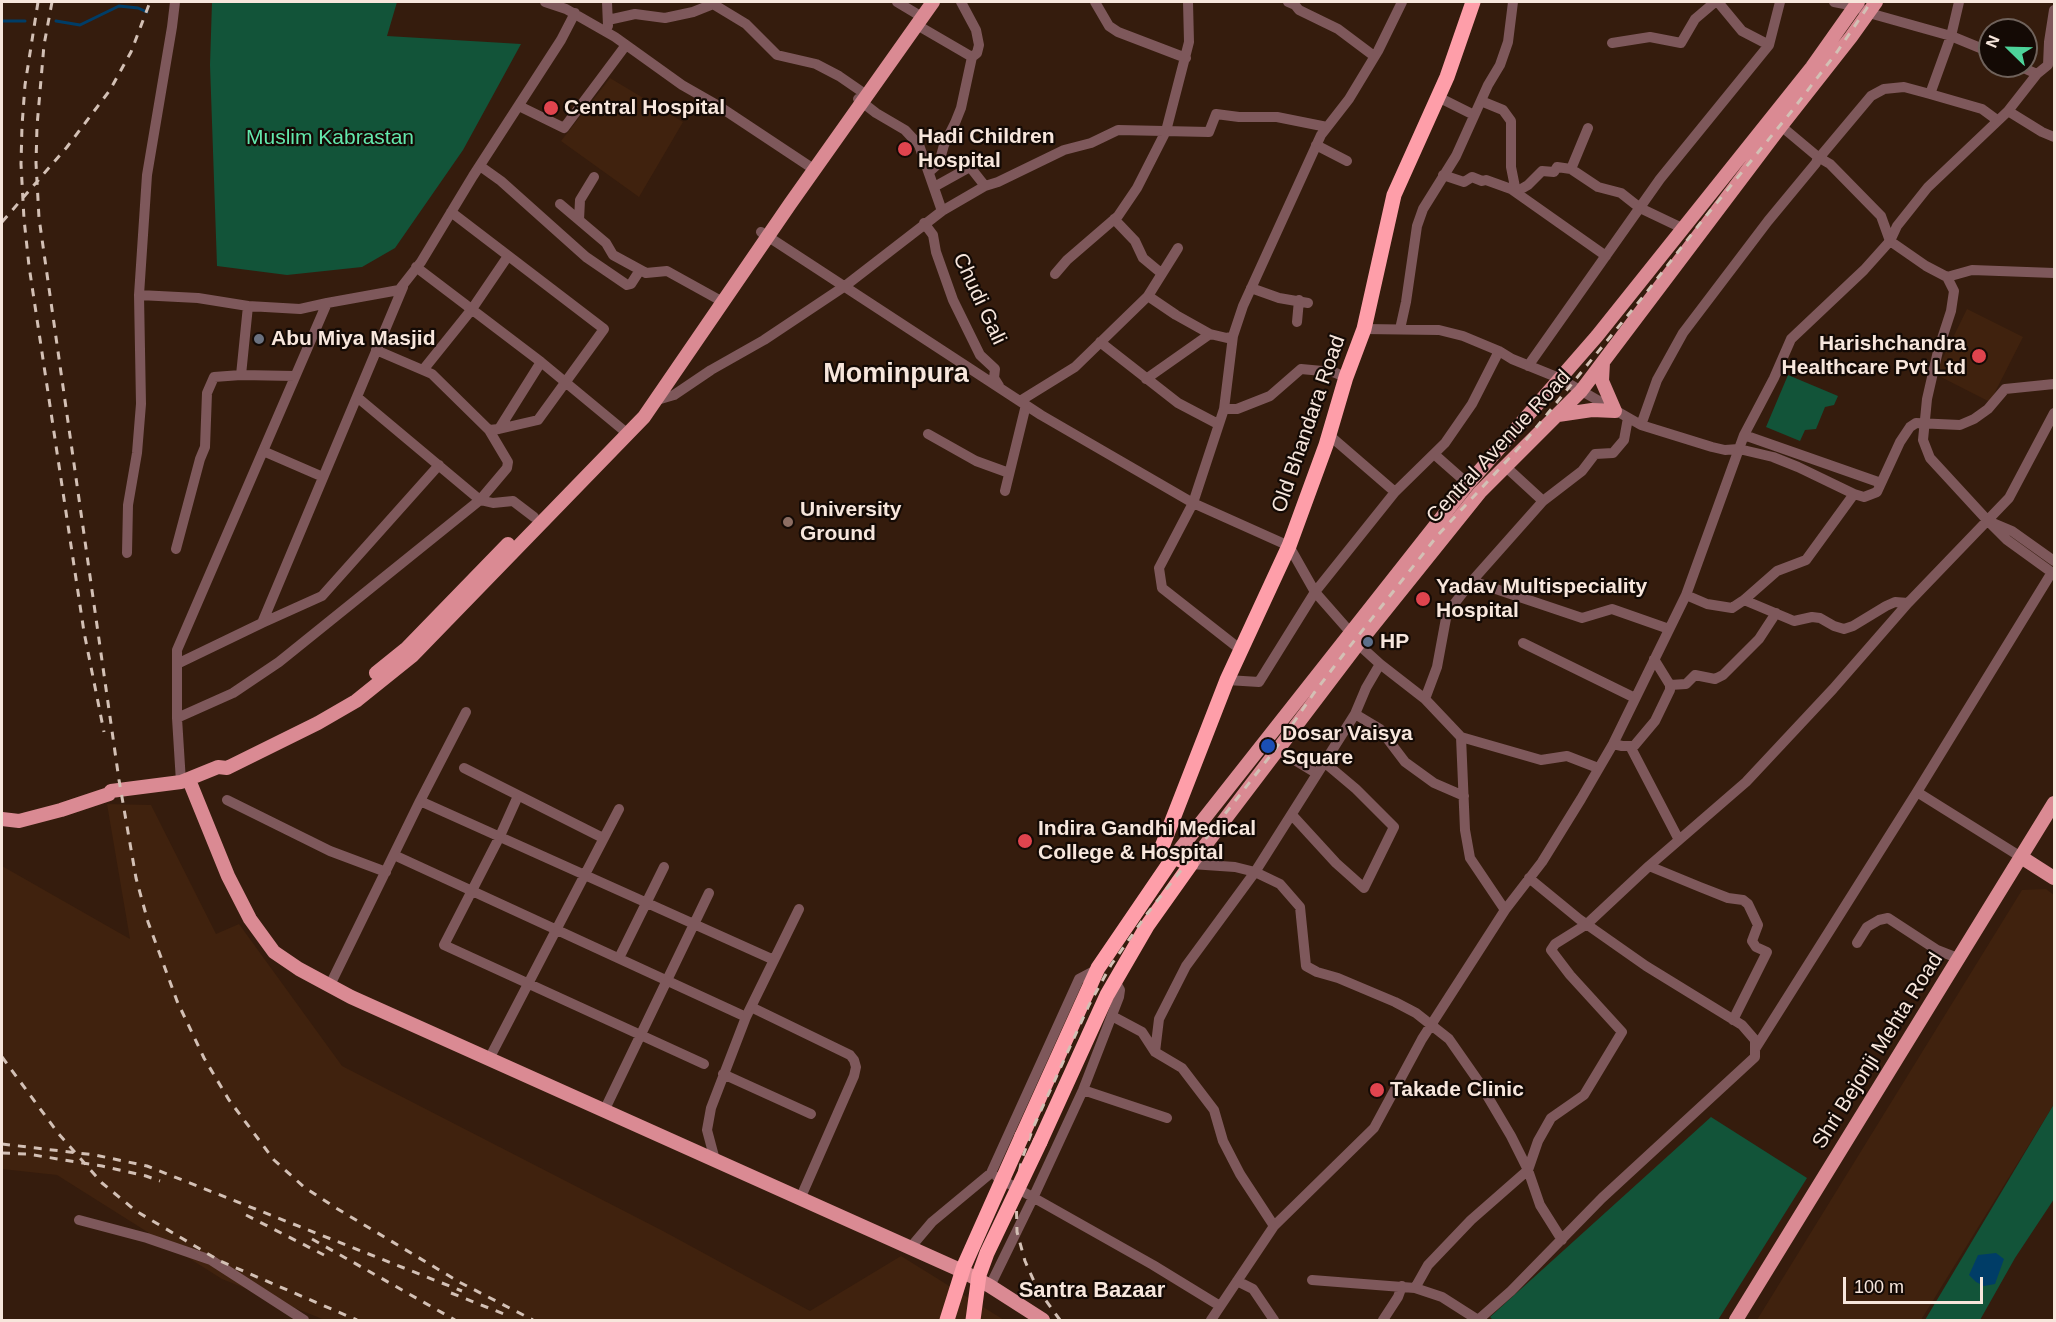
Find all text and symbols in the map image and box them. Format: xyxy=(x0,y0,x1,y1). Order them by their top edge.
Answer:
north arrow xyxy=(1978,18,2038,78)
text: N xyxy=(1983,33,2003,50)
place label: Central Hospital xyxy=(564,95,725,121)
marker: Central Hospital xyxy=(542,99,560,117)
place label: Hadi Children Hospital xyxy=(918,124,1055,174)
park label: Muslim Kabrastan xyxy=(246,125,414,151)
marker: Hadi Children Hospital xyxy=(896,140,914,158)
street label: Chudi Gali xyxy=(947,249,1011,349)
place label: Abu Miya Masjid xyxy=(271,326,436,352)
place label: Harishchandra Healthcare Pvt Ltd xyxy=(1782,331,1966,381)
marker: Abu Miya Masjid xyxy=(252,332,266,346)
street label: Old Bhandara Road xyxy=(1267,332,1351,516)
marker: Harishchandra Healthcare Pvt Ltd xyxy=(1970,347,1988,365)
district label: Mominpura xyxy=(823,359,969,391)
street label: Central Avenue Road xyxy=(1421,365,1577,529)
place label: University Ground xyxy=(800,497,902,547)
marker: University Ground xyxy=(781,515,795,529)
place label: Yadav Multispeciality Hospital xyxy=(1436,574,1647,624)
marker: Yadav Multispeciality Hospital xyxy=(1414,590,1432,608)
place label: HP xyxy=(1380,629,1409,655)
marker: HP xyxy=(1361,635,1375,649)
place label: Dosar Vaisya Square xyxy=(1282,721,1413,771)
marker: Dosar Vaisya Square xyxy=(1259,737,1277,755)
place label: Indira Gandhi Medical College & Hospital xyxy=(1038,816,1256,866)
marker: Indira Gandhi Medical College & Hospital xyxy=(1016,832,1034,850)
street label: Shri Bejonji Mehta Road xyxy=(1807,948,1949,1154)
place label: Takade Clinic xyxy=(1390,1077,1524,1103)
marker: Takade Clinic xyxy=(1368,1081,1386,1099)
scale bar xyxy=(1846,1265,1986,1303)
text: 100 m xyxy=(1854,1277,1904,1297)
district label: Santra Bazaar xyxy=(1019,1278,1165,1304)

